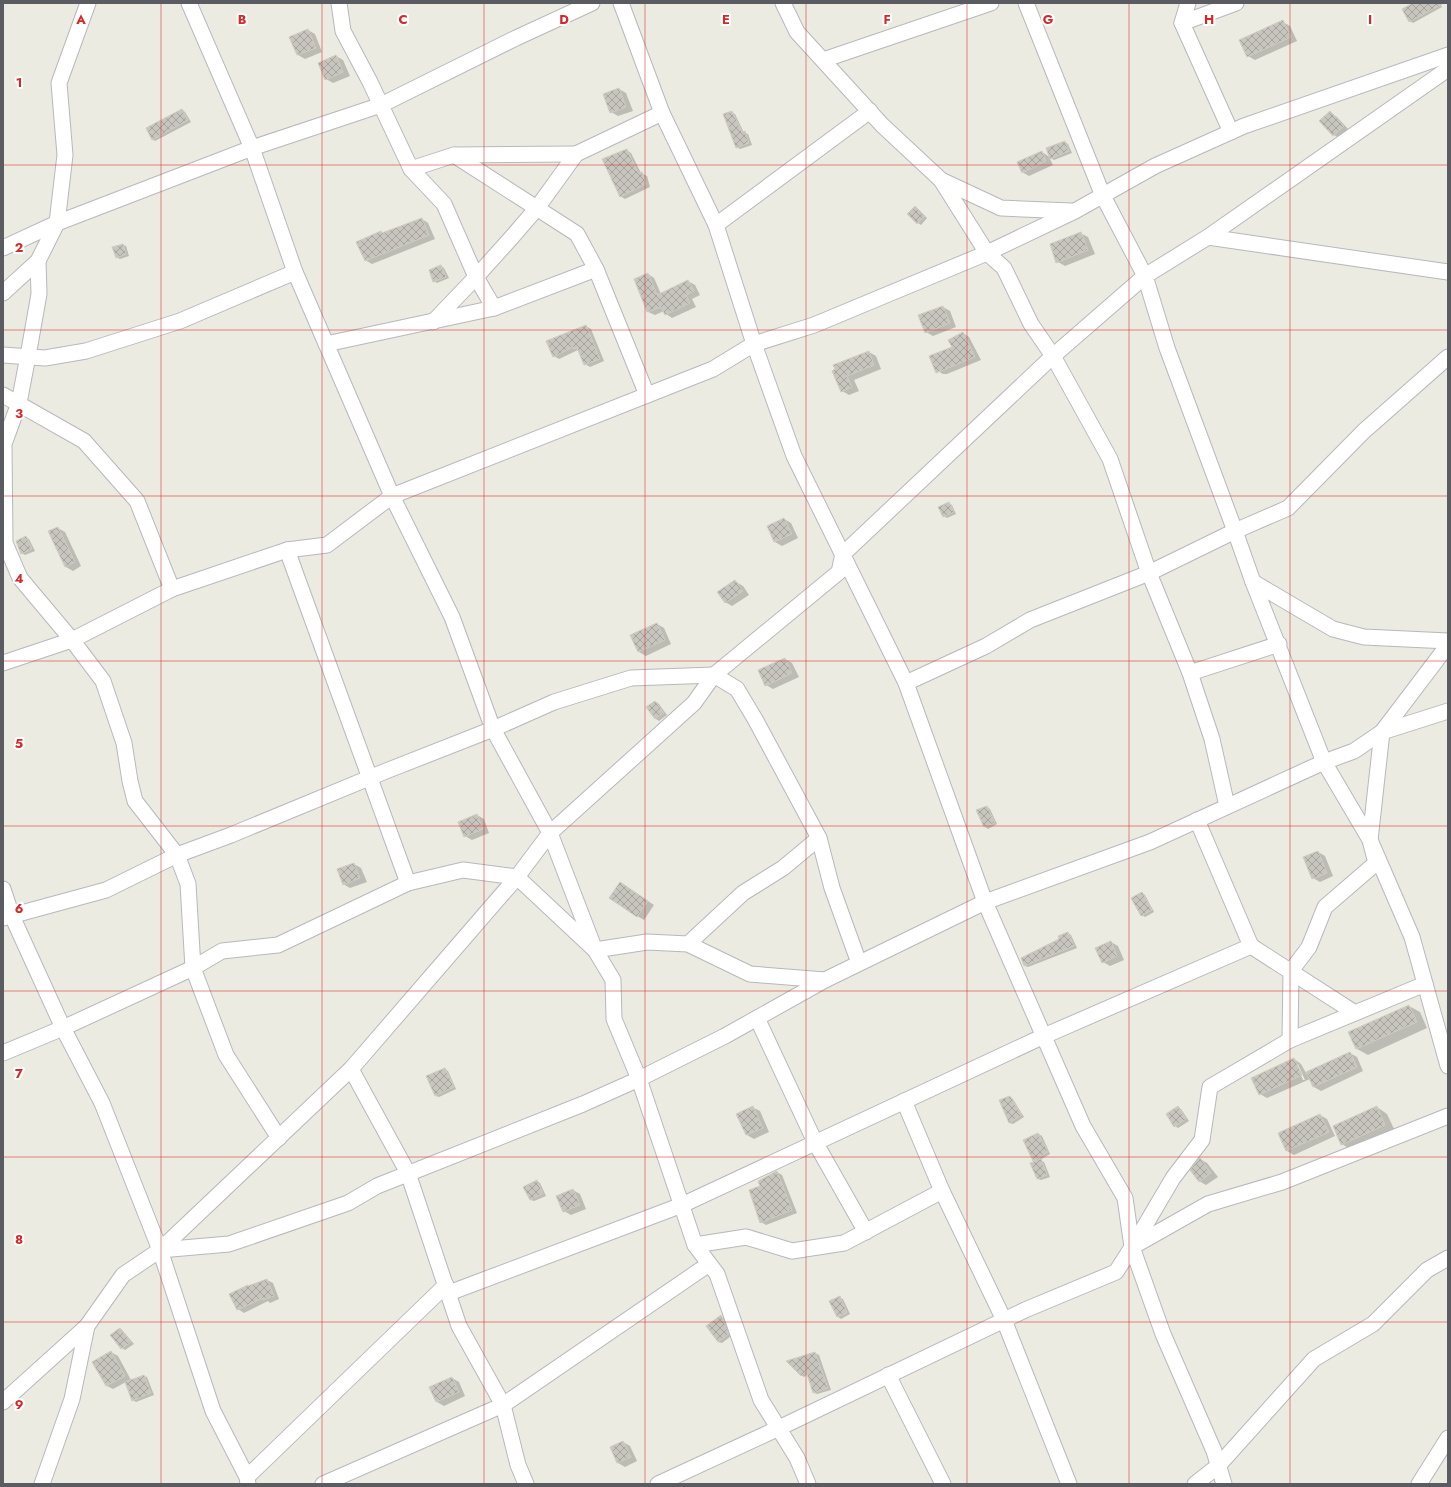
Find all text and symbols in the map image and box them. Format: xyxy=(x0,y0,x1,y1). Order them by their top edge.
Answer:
text: A xyxy=(75,10,86,29)
text: B xyxy=(238,10,247,29)
text: C xyxy=(398,10,408,29)
text: D xyxy=(559,10,569,29)
text: E xyxy=(722,10,730,29)
text: F xyxy=(883,10,891,29)
text: G xyxy=(1043,10,1054,29)
text: H xyxy=(1204,10,1214,29)
text: I xyxy=(1368,10,1372,29)
text: 1 xyxy=(16,73,22,92)
text: 2 xyxy=(15,238,23,257)
text: 3 xyxy=(15,404,23,423)
text: 4 xyxy=(14,569,24,588)
text: 5 xyxy=(15,734,23,753)
text: 6 xyxy=(15,899,24,918)
text: 7 xyxy=(15,1064,23,1083)
text: 8 xyxy=(15,1230,23,1249)
text: 9 xyxy=(15,1395,24,1414)

